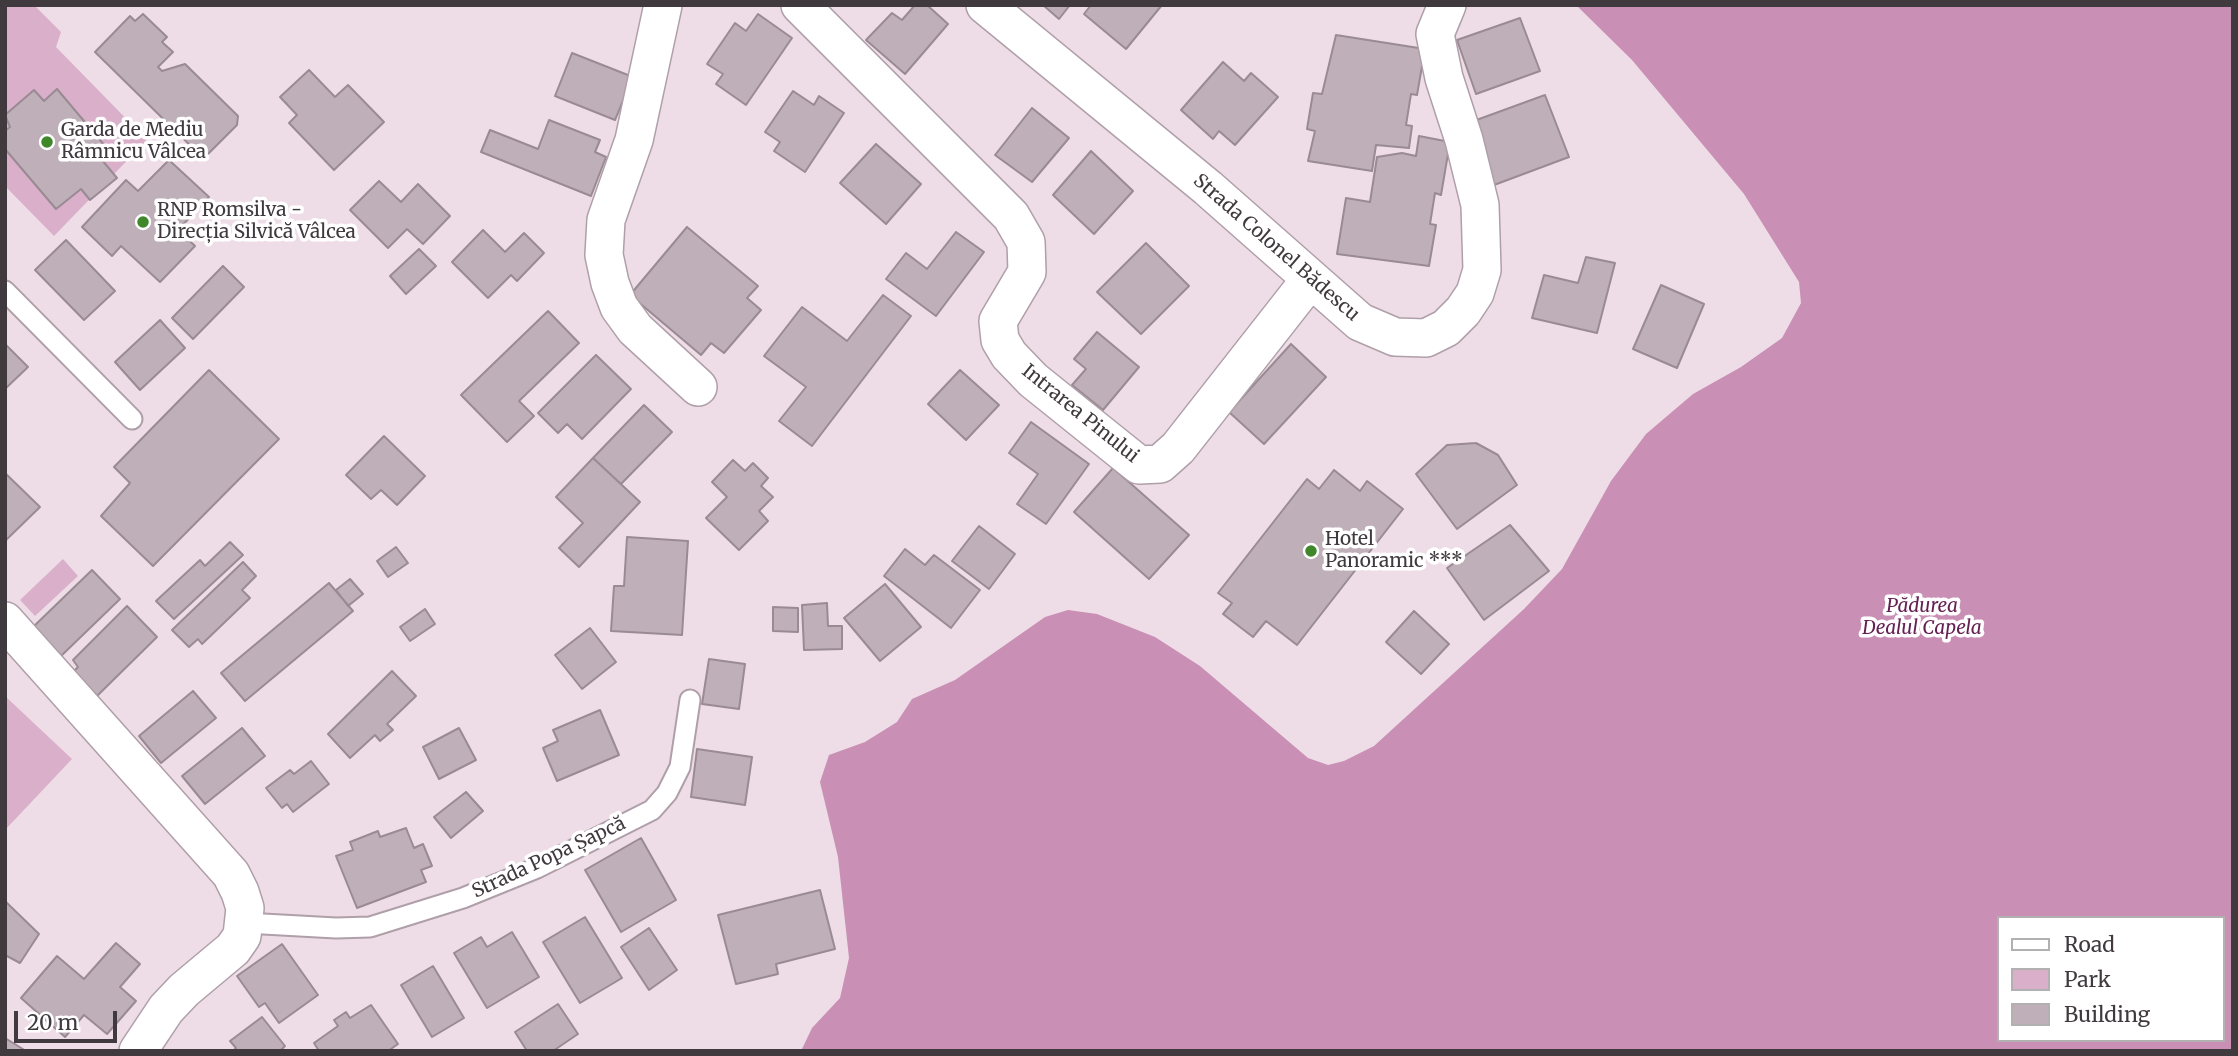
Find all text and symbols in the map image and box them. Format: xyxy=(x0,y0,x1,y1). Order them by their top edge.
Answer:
place label: Garda de Mediu Râmnicu Vâlcea xyxy=(61,120,206,164)
marker: Garda de Mediu Râmnicu Vâlcea xyxy=(39,134,55,150)
street label: Strada Colonel Bădescu xyxy=(1188,170,1364,326)
place label: RNP Romsilva - Direcția Silvică Vâlcea xyxy=(157,200,356,244)
marker: RNP Romsilva - Direcția Silvică Vâlcea xyxy=(135,214,151,230)
street label: Intrarea Pinului xyxy=(1017,360,1143,468)
place label: Hotel Panoramic *** xyxy=(1325,529,1463,573)
marker: Hotel Panoramic *** xyxy=(1303,543,1319,559)
park label: Pădurea Dealul Capela xyxy=(1862,596,1982,640)
street label: Strada Popa Șapcă xyxy=(469,812,629,904)
legend xyxy=(1996,916,2224,1042)
text: Road xyxy=(2064,931,2115,958)
text: Park xyxy=(2064,966,2111,993)
scale bar xyxy=(18,996,121,1040)
text: Building xyxy=(2064,1001,2150,1028)
text: 20 m xyxy=(27,1009,78,1036)

